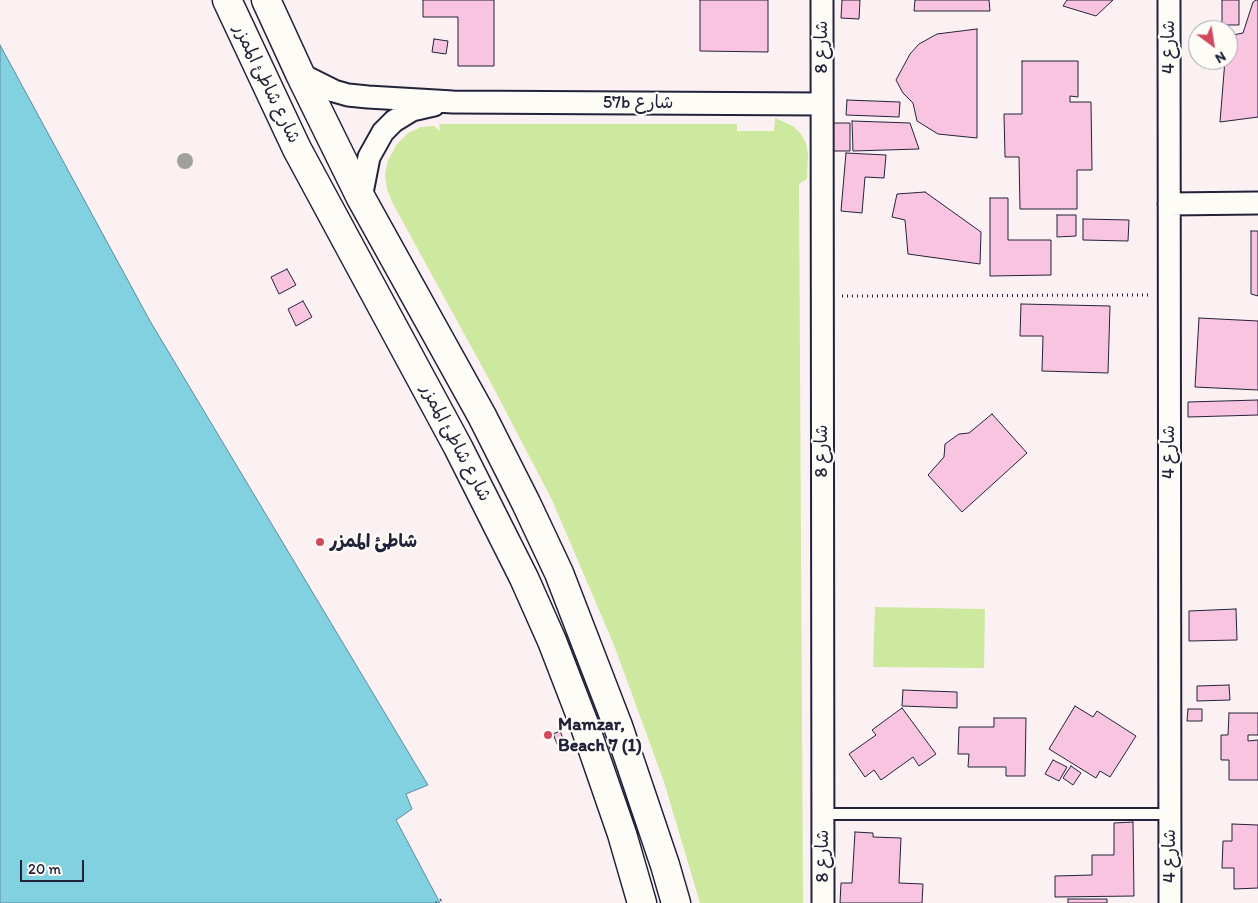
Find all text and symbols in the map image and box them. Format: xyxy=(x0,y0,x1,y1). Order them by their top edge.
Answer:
street label: شارع 4 xyxy=(1158,20,1180,74)
north arrow xyxy=(1188,20,1238,70)
street label: شارع شاطئ الممزر xyxy=(228,21,304,147)
street label: شارع 8 xyxy=(811,21,833,73)
text: N xyxy=(1212,48,1229,67)
street label: 57b شارع xyxy=(603,92,673,114)
street label: شارع شاطئ الممزر xyxy=(415,381,495,505)
street label: شارع 8 xyxy=(811,425,833,477)
street label: شارع 4 xyxy=(1158,425,1180,479)
place label: شاطئ الممزر xyxy=(330,531,417,553)
marker: شاطئ الممزر xyxy=(314,536,326,548)
place label: Mamzar, Beach 7 (1) xyxy=(558,714,642,756)
marker: Mamzar, Beach 7 (1) xyxy=(542,729,554,741)
street label: شارع 4 xyxy=(1159,829,1181,883)
street label: شارع 8 xyxy=(812,830,834,882)
scale bar xyxy=(22,850,86,882)
text: 20 m xyxy=(28,860,61,878)

